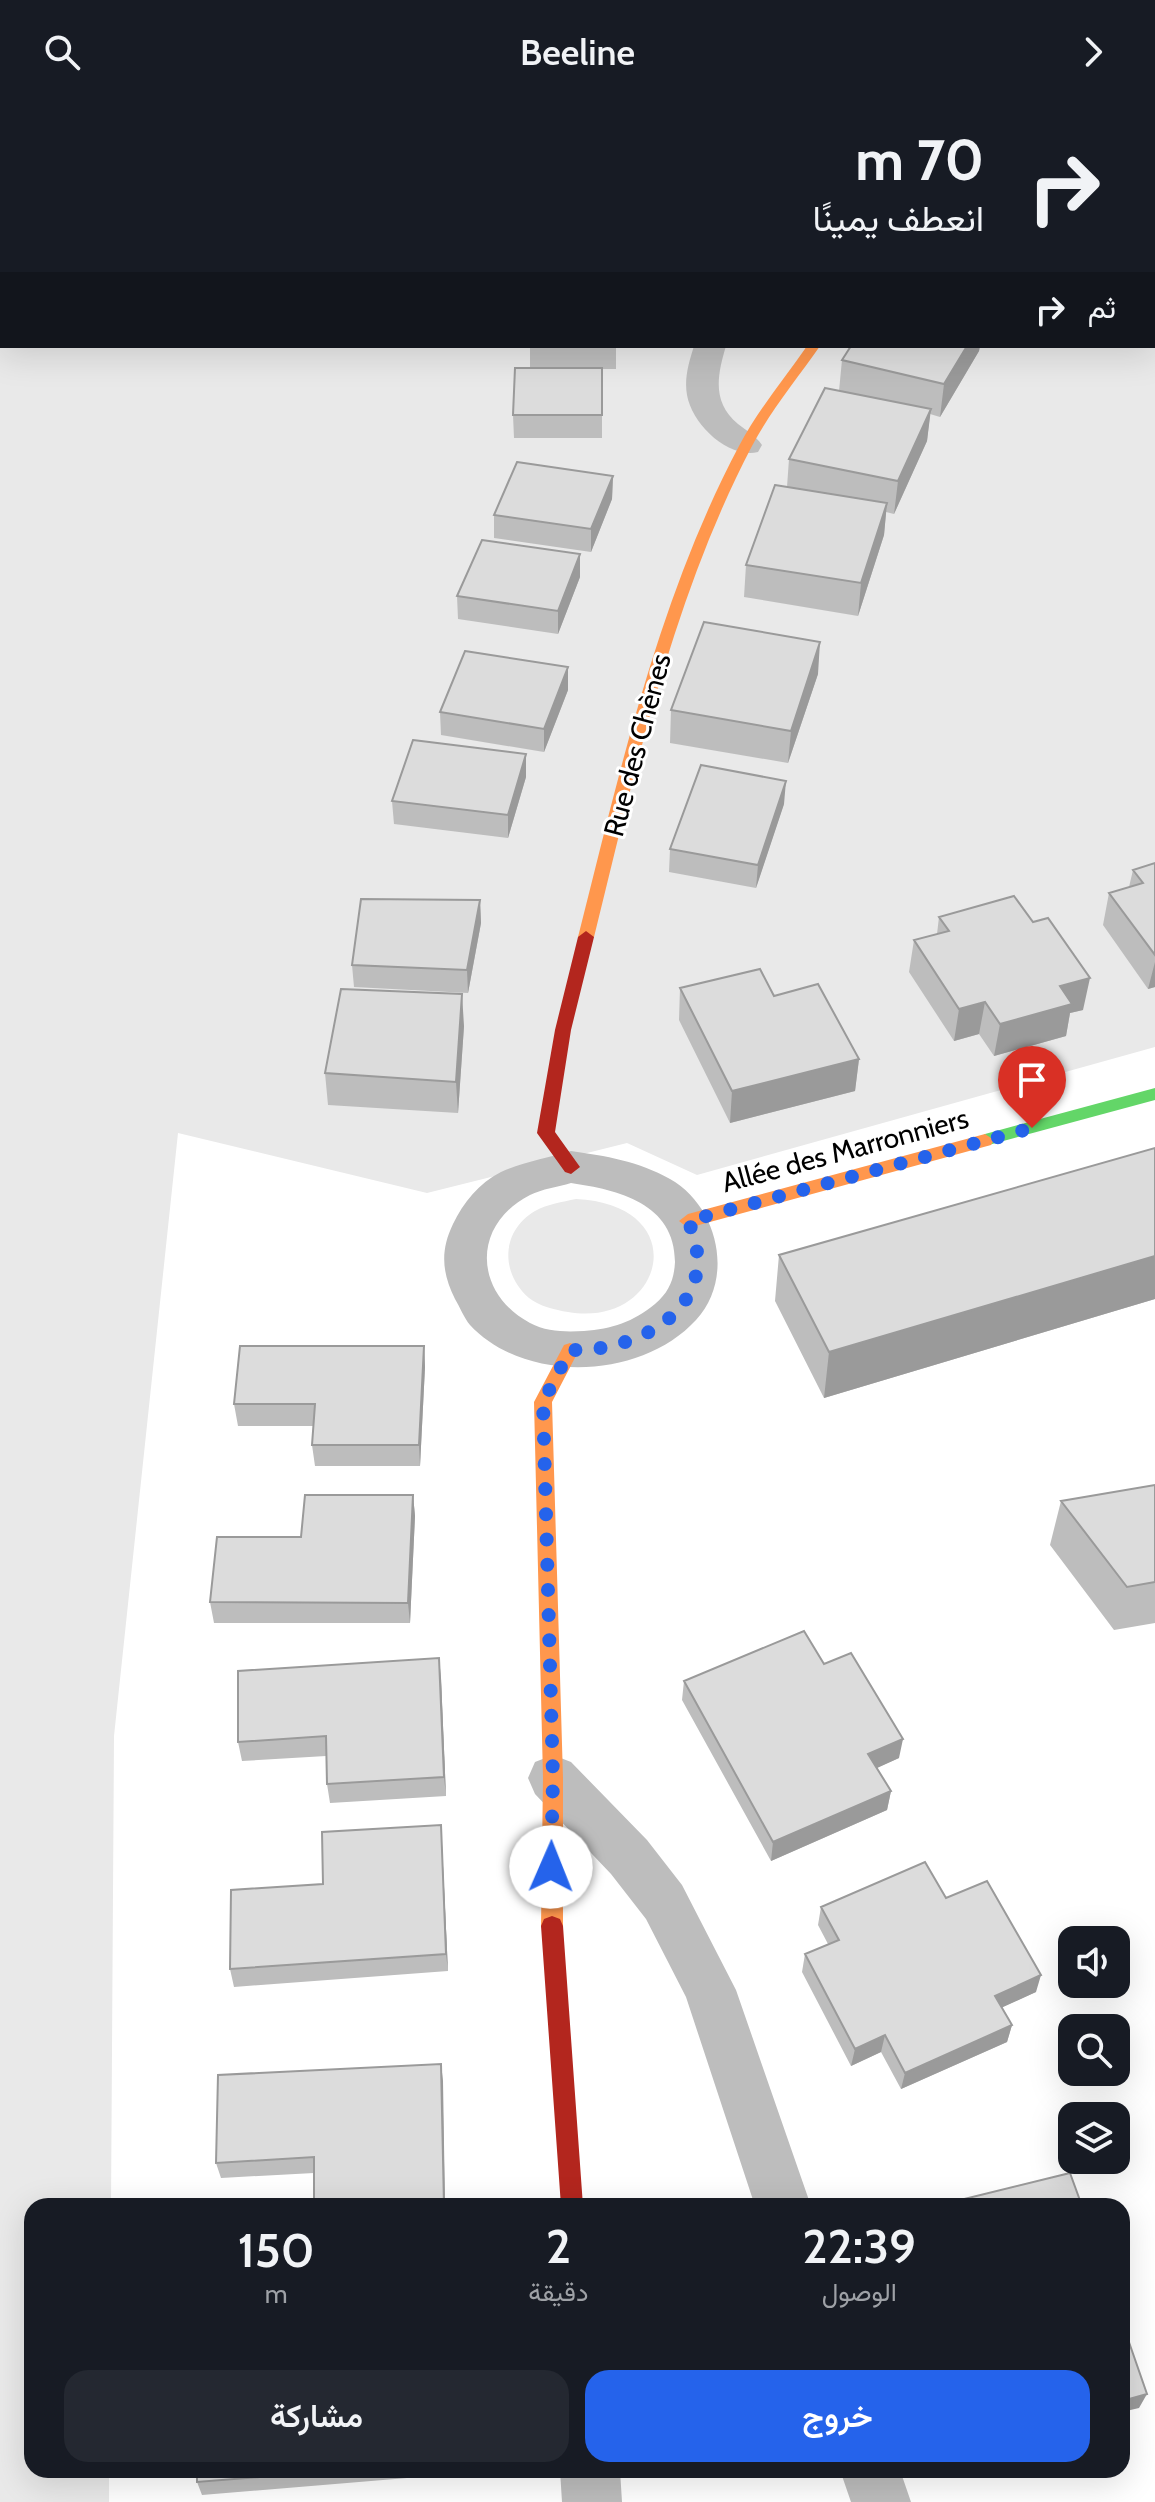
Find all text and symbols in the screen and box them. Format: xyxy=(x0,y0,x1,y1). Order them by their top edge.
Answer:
icon: search xyxy=(40,30,84,74)
text: Beeline xyxy=(520,30,635,74)
icon: forward xyxy=(1071,30,1115,74)
text: 70 m xyxy=(855,126,984,194)
icon: right xyxy=(1012,136,1116,240)
text: انعطف يمينًا xyxy=(812,196,984,240)
icon: right xyxy=(1028,288,1072,332)
text: ثم xyxy=(1088,289,1116,326)
street label: Rue des Chènes xyxy=(596,650,678,840)
pin xyxy=(998,1046,1066,1128)
icon: arrive xyxy=(1010,1058,1054,1102)
street label: Allée des Marronniers xyxy=(718,1101,972,1199)
position arrow xyxy=(509,1825,593,1909)
map controls xyxy=(1058,1926,1130,2174)
button: sound xyxy=(1058,1926,1130,1998)
button: search xyxy=(1058,2014,1130,2086)
button: layers xyxy=(1058,2102,1130,2174)
text: 2 xyxy=(546,2217,571,2275)
text: 22:39 xyxy=(802,2217,916,2275)
text: 150 xyxy=(238,2221,314,2279)
text: دقيقة xyxy=(528,2276,588,2308)
text: الوصول xyxy=(822,2276,897,2308)
text: m xyxy=(265,2278,288,2310)
button: مشاركة xyxy=(64,2370,569,2462)
button: خروج xyxy=(585,2370,1090,2462)

